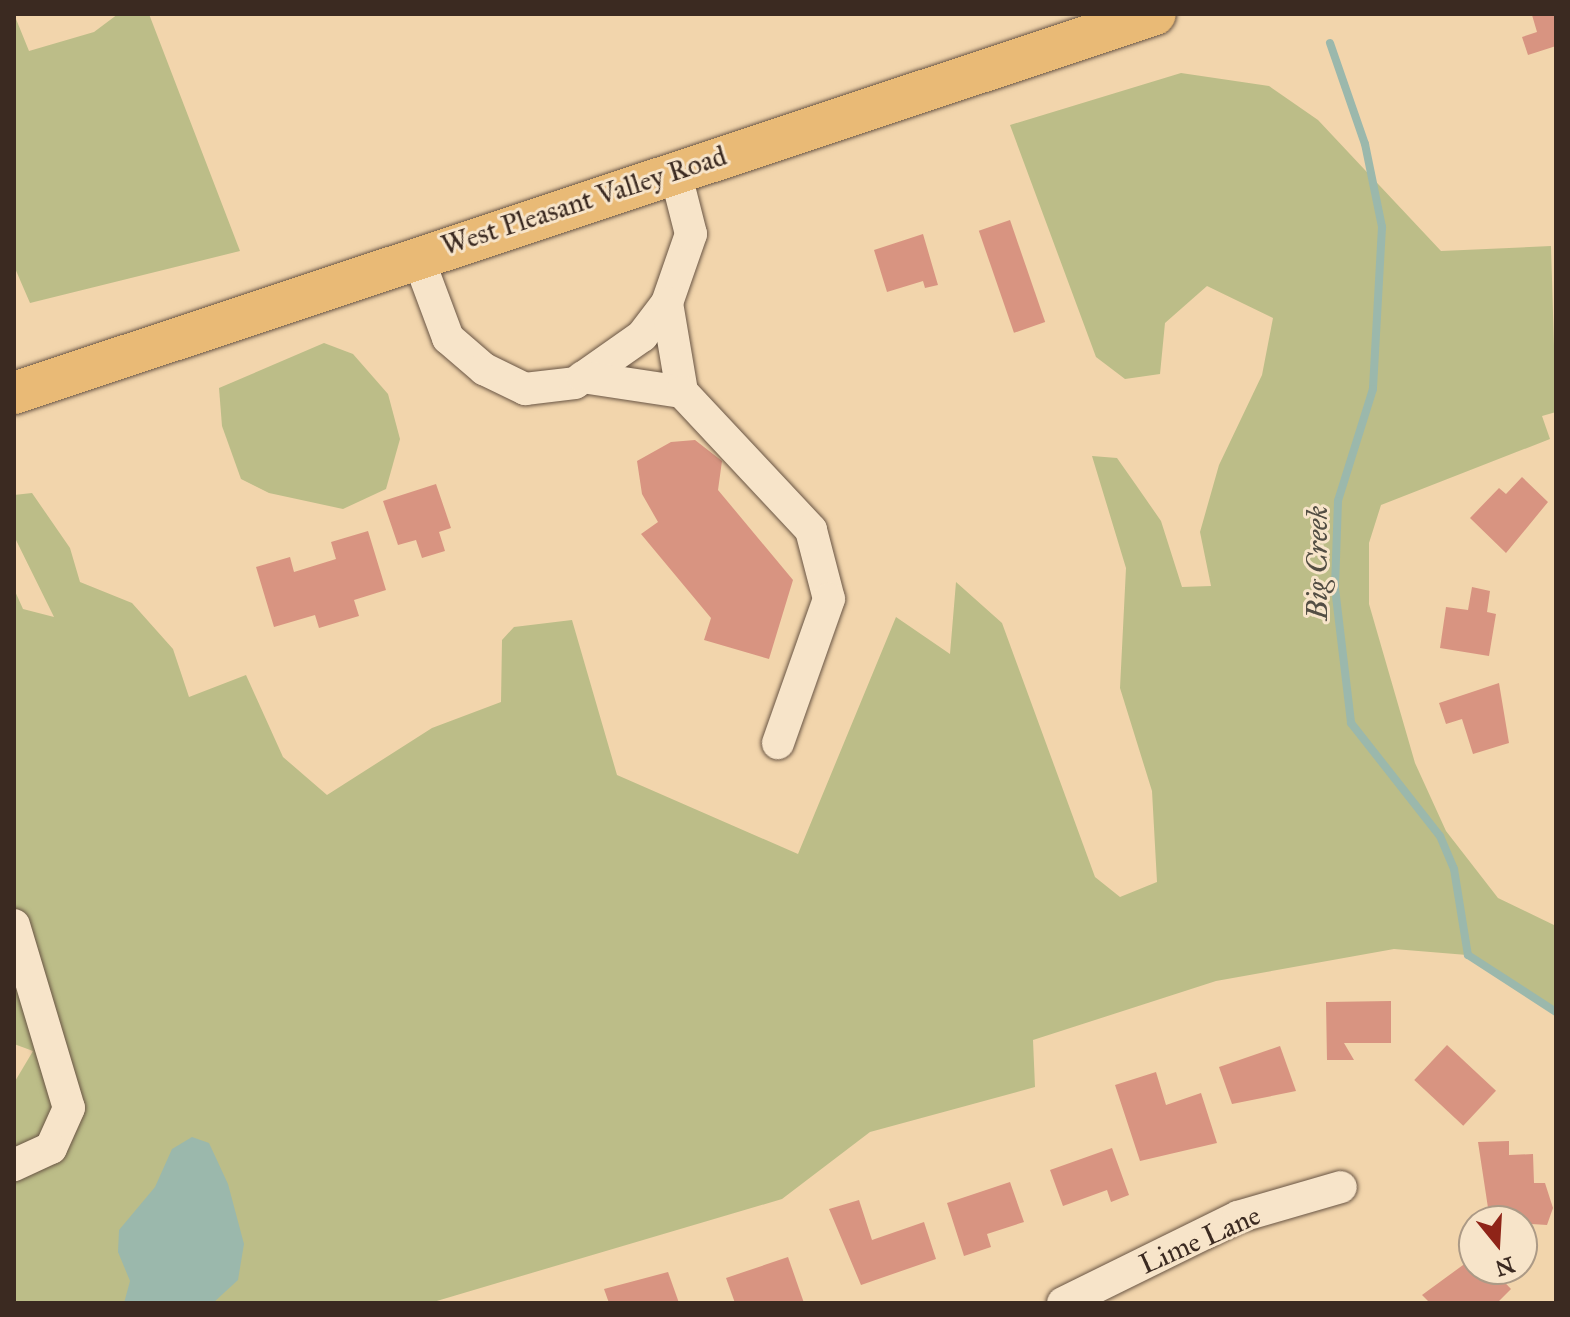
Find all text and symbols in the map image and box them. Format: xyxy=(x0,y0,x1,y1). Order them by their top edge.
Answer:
street label: West Pleasant Valley Road xyxy=(437,139,731,263)
water label: Big Creek xyxy=(1299,506,1335,620)
street label: Lime Lane xyxy=(1134,1198,1266,1282)
north arrow xyxy=(1458,1205,1538,1285)
text: N xyxy=(1492,1251,1518,1282)

